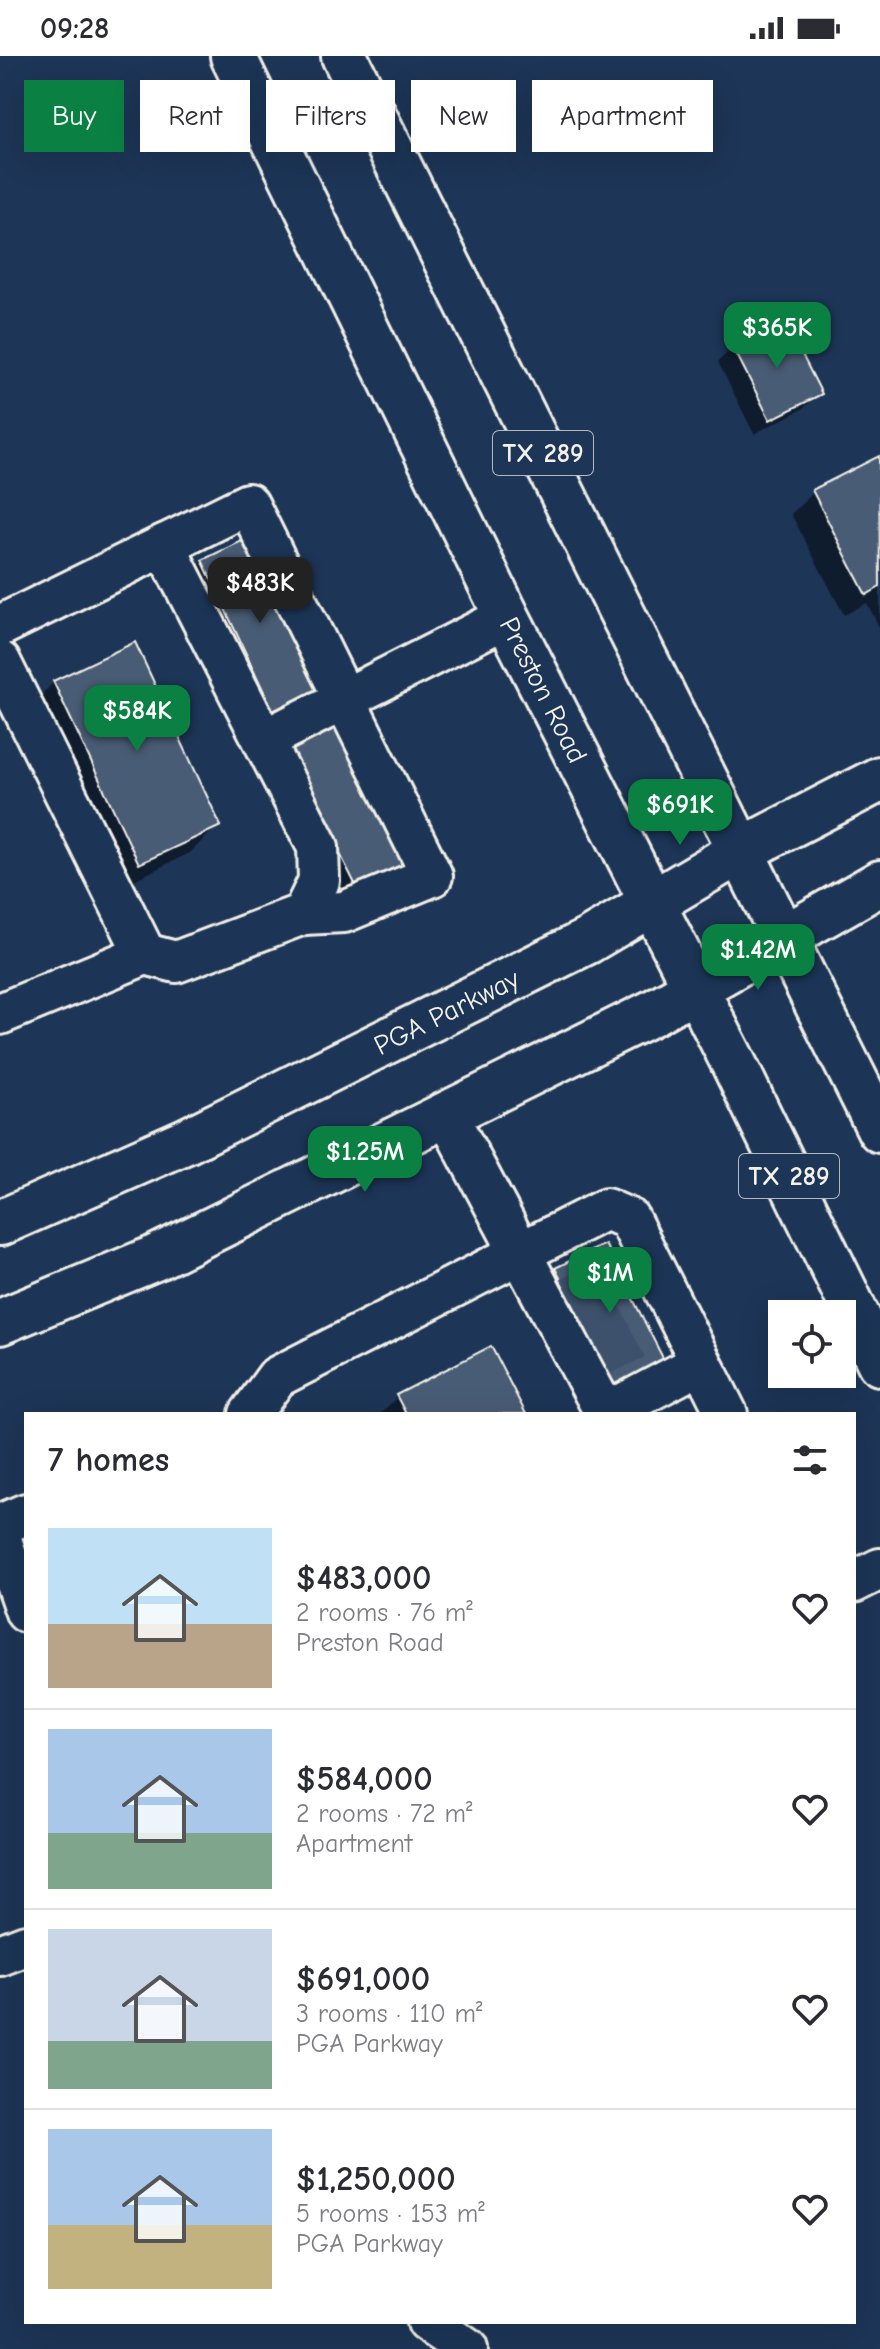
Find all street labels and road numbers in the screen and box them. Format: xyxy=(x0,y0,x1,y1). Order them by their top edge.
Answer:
road number: TX 289 xyxy=(493,431,593,475)
street label: Preston Road xyxy=(493,612,593,769)
street label: PGA Parkway xyxy=(369,963,525,1062)
road number: TX 289 xyxy=(739,1154,839,1198)

